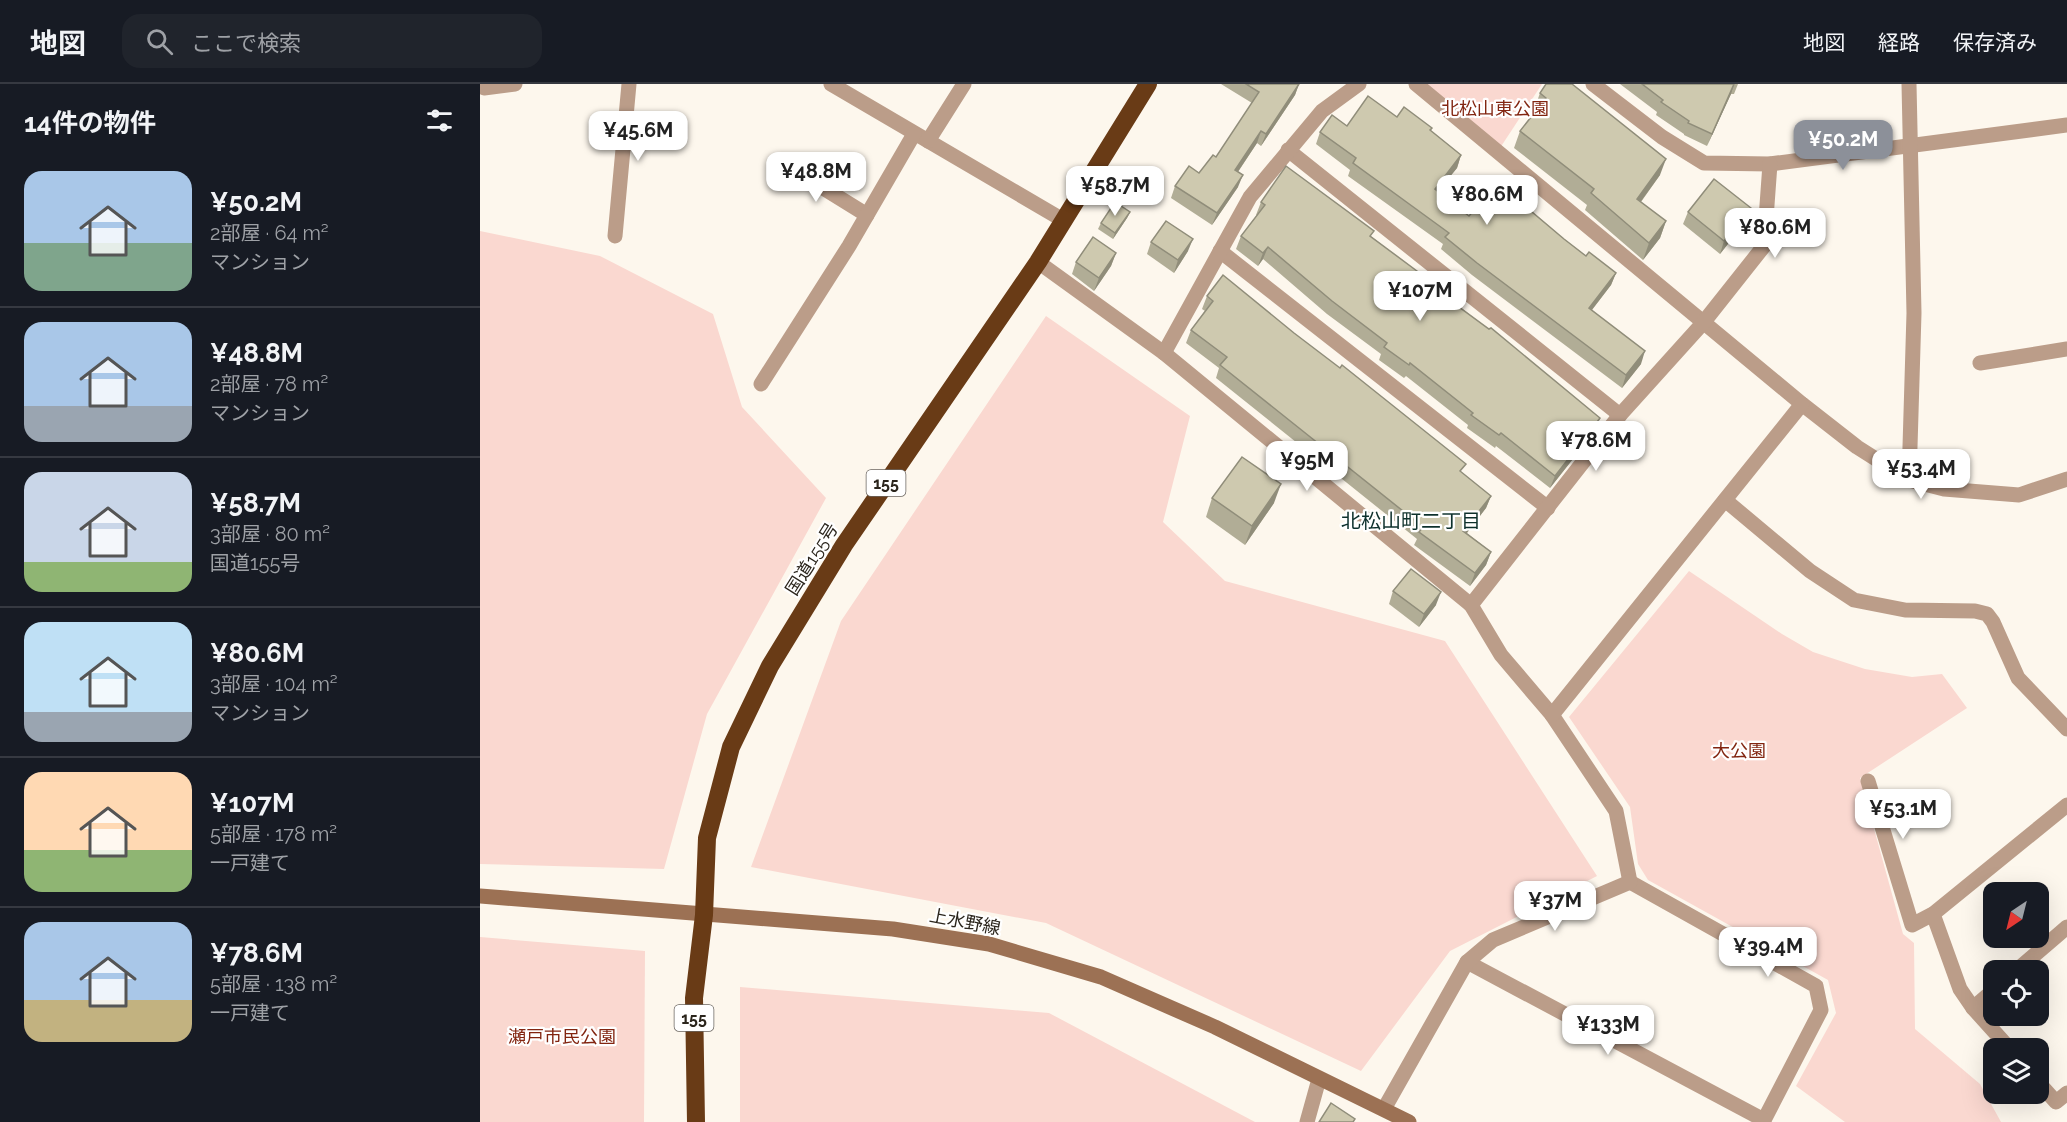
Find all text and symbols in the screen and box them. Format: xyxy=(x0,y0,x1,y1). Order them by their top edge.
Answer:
search box xyxy=(122,14,542,68)
icon: search xyxy=(143,25,176,58)
text: 地図 xyxy=(30,27,86,60)
text: ここで検索 xyxy=(191,30,301,56)
text: 地図 xyxy=(1803,30,1845,55)
text: 経路 xyxy=(1878,30,1920,55)
text: 保存済み xyxy=(1953,30,2037,55)
park label: 北松山東公園 xyxy=(1441,98,1549,119)
icon: filters xyxy=(423,104,456,137)
text: 14件の物件 xyxy=(24,108,156,138)
pin: ¥45.6M xyxy=(589,111,687,162)
text: ¥45.6M xyxy=(603,118,673,142)
pin: ¥50.2M xyxy=(1794,120,1892,171)
text: ¥50.2M xyxy=(1808,127,1878,151)
pin: ¥48.8M xyxy=(767,152,865,203)
text: ¥48.8M xyxy=(780,159,852,183)
pin: ¥58.7M xyxy=(1066,166,1164,217)
text: ¥58.7M xyxy=(1080,173,1150,197)
pin: ¥80.6M xyxy=(1438,175,1536,226)
text: ¥80.6M xyxy=(1451,182,1523,206)
text: ¥50.2M xyxy=(210,187,302,217)
icon: home xyxy=(72,195,144,267)
pin: ¥80.6M xyxy=(1726,208,1824,259)
text: ¥80.6M xyxy=(1739,215,1811,239)
text: 2部屋 · 64 m² xyxy=(210,221,329,245)
text: マンション xyxy=(210,250,310,274)
pin: ¥107M xyxy=(1378,271,1462,322)
text: ¥107M xyxy=(1388,278,1452,302)
text: ¥48.8M xyxy=(210,338,303,368)
icon: home xyxy=(72,346,144,418)
text: 2部屋 · 78 m² xyxy=(210,372,328,396)
text: マンション xyxy=(210,401,310,425)
pin: ¥78.6M xyxy=(1547,421,1645,472)
text: ¥78.6M xyxy=(1560,428,1632,452)
pin: ¥95M xyxy=(1271,441,1343,492)
text: ¥95M xyxy=(1280,448,1334,472)
pin: ¥53.4M xyxy=(1872,449,1970,500)
text: ¥53.4M xyxy=(1886,456,1956,480)
road number: 155 xyxy=(866,470,906,496)
text: ¥58.7M xyxy=(210,488,301,518)
icon: home xyxy=(72,496,144,568)
district label: 北松山町二丁目 xyxy=(1341,509,1481,533)
street label: 国道155号 xyxy=(781,519,842,599)
text: 3部屋 · 80 m² xyxy=(210,522,330,546)
text: 国道155号 xyxy=(210,551,300,575)
text: ¥80.6M xyxy=(210,638,304,668)
icon: home xyxy=(72,646,144,718)
text: 3部屋 · 104 m² xyxy=(210,672,338,696)
text: マンション xyxy=(210,701,310,725)
park label: 大公園 xyxy=(1712,740,1766,761)
text: ¥107M xyxy=(210,788,294,818)
pin: ¥53.1M xyxy=(1854,789,1952,840)
icon: home xyxy=(72,796,144,868)
text: ¥53.1M xyxy=(1869,796,1937,820)
text: 5部屋 · 178 m² xyxy=(210,822,337,846)
text: 一戸建て xyxy=(210,851,290,875)
pin: ¥37M xyxy=(1519,881,1591,932)
north arrow xyxy=(1983,882,2049,948)
map controls xyxy=(1983,882,2049,1104)
text: ¥37M xyxy=(1528,888,1582,912)
street label: 上水野線 xyxy=(928,904,1002,939)
pin: ¥39.4M xyxy=(1719,927,1817,978)
text: ¥39.4M xyxy=(1733,934,1803,958)
text: ¥78.6M xyxy=(210,938,303,968)
icon: home xyxy=(72,946,144,1018)
button: locate xyxy=(1983,960,2049,1026)
text: 5部屋 · 138 m² xyxy=(210,972,337,996)
text: 一戸建て xyxy=(210,1001,290,1025)
road number: 155 xyxy=(674,1005,714,1031)
pin: ¥133M xyxy=(1566,1005,1650,1056)
text: ¥133M xyxy=(1576,1012,1640,1036)
park label: 瀬戸市民公園 xyxy=(508,1026,616,1047)
button: layers xyxy=(1983,1038,2049,1104)

